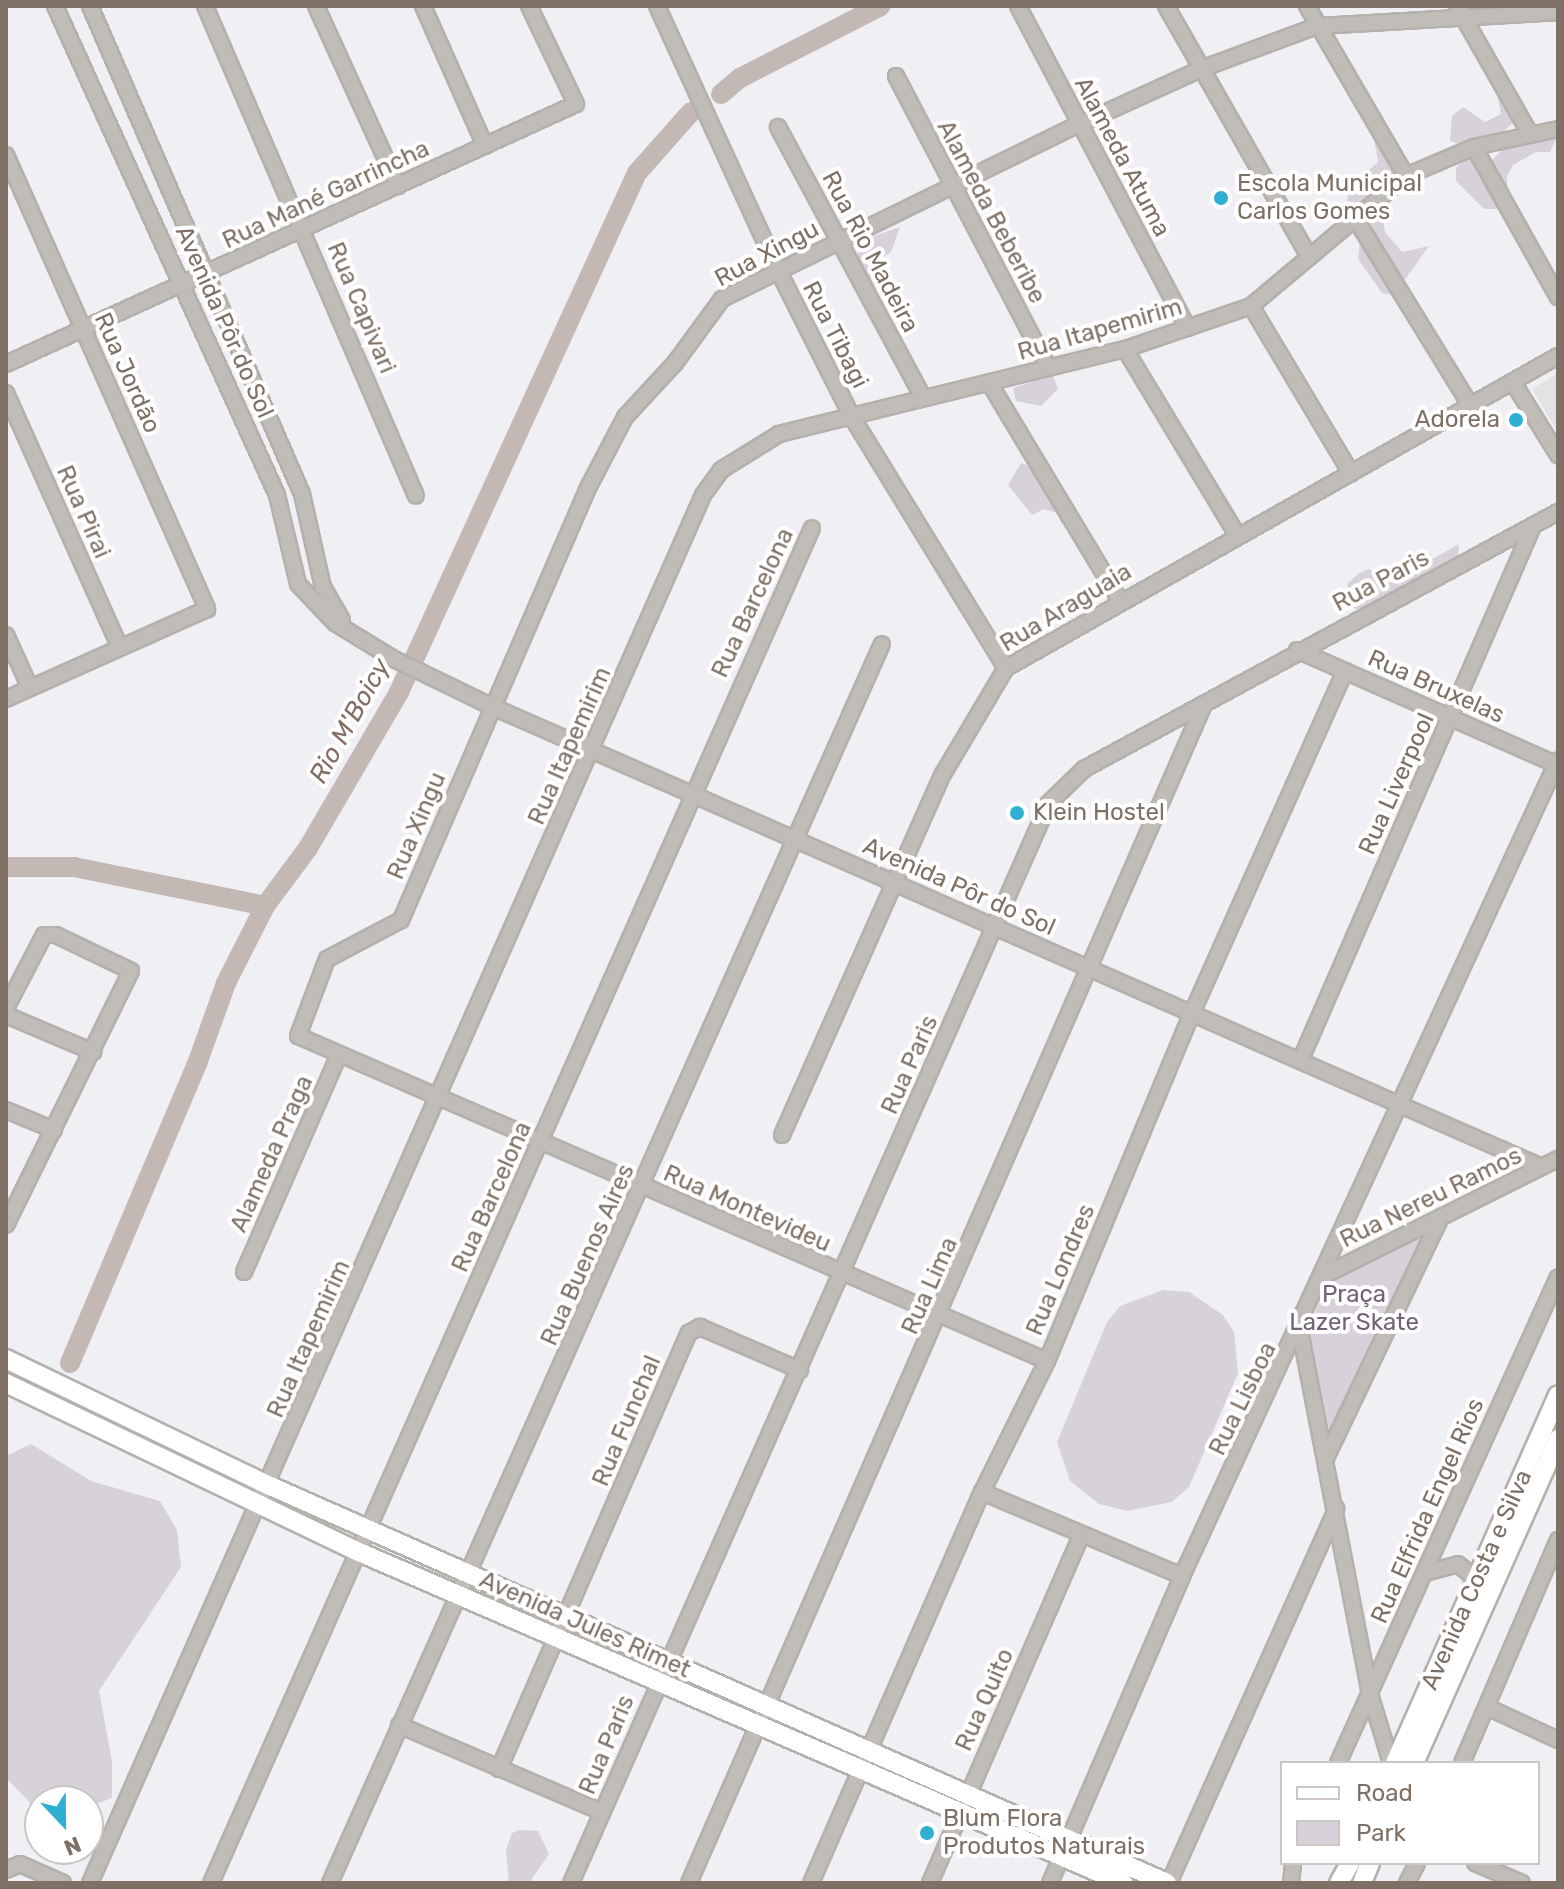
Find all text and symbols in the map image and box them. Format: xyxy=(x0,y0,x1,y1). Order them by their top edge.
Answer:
street label: Alameda Atuma xyxy=(1068,72,1176,242)
street label: Alameda Beberibe xyxy=(931,116,1051,308)
street label: Rua Mané Garrincha xyxy=(218,134,434,256)
street label: Rua Rio Madeira xyxy=(815,166,925,338)
place label: Escola Municipal Carlos Gomes xyxy=(1237,170,1422,226)
marker: Escola Municipal Carlos Gomes xyxy=(1212,189,1230,207)
street label: Rua Xingu xyxy=(710,215,824,293)
street label: Avenida Pôr do Sol xyxy=(169,221,279,423)
street label: Rua Capivari xyxy=(320,238,402,378)
street label: Rua Tibagi xyxy=(796,277,874,393)
street label: Rua Itapemirim xyxy=(1015,293,1185,367)
street label: Rua Jordão xyxy=(88,308,166,438)
place label: Adorela xyxy=(1415,406,1500,434)
marker: Adorela xyxy=(1507,411,1525,429)
street label: Rua Pirai xyxy=(50,461,116,563)
street label: Rua Barcelona xyxy=(706,524,800,682)
street label: Rua Paris xyxy=(1328,544,1434,618)
street label: Rua Araguaia xyxy=(995,557,1137,659)
street label: Rua Bruxelas xyxy=(1363,644,1509,730)
water label: Rio M'Boicy xyxy=(303,653,397,789)
street label: Rua Itapemirim xyxy=(522,663,618,829)
street label: Rua Liverpool xyxy=(1353,709,1441,859)
street label: Rua Xingu xyxy=(382,768,452,884)
place label: Klein Hostel xyxy=(1033,799,1165,827)
marker: Klein Hostel xyxy=(1008,804,1026,822)
street label: Avenida Pôr do Sol xyxy=(858,832,1060,942)
street label: Rua Paris xyxy=(876,1011,944,1119)
street label: Alameda Praga xyxy=(225,1071,319,1237)
street label: Rua Barcelona xyxy=(446,1117,538,1277)
street label: Rua Nereu Ramos xyxy=(1336,1142,1526,1254)
street label: Rua Montevideu xyxy=(659,1159,835,1259)
street label: Rua Buenos Aires xyxy=(535,1160,641,1350)
street label: Rua Londres xyxy=(1020,1200,1102,1340)
street label: Rua Lima xyxy=(896,1233,964,1339)
street label: Rua Itapemirim xyxy=(261,1256,357,1422)
park label: Praça Lazer Skate xyxy=(1289,1281,1419,1337)
street label: Rua Lisboa xyxy=(1203,1338,1283,1460)
street label: Rua Funchal xyxy=(587,1351,667,1491)
street label: Rua Elfrida Engel Rios xyxy=(1365,1394,1491,1628)
street label: Avenida Costa e Silva xyxy=(1415,1466,1539,1694)
street label: Avenida Jules Rimet xyxy=(475,1565,695,1685)
street label: Rua Quito xyxy=(950,1644,1020,1756)
street label: Rua Paris xyxy=(573,1691,641,1799)
legend xyxy=(1280,1761,1540,1865)
text: Road xyxy=(1356,1779,1413,1807)
north arrow xyxy=(24,1785,104,1865)
place label: Blum Flora Produtos Naturais xyxy=(943,1805,1145,1861)
text: Park xyxy=(1356,1819,1406,1847)
marker: Blum Flora Produtos Naturais xyxy=(918,1824,936,1842)
text: N xyxy=(60,1830,85,1861)

